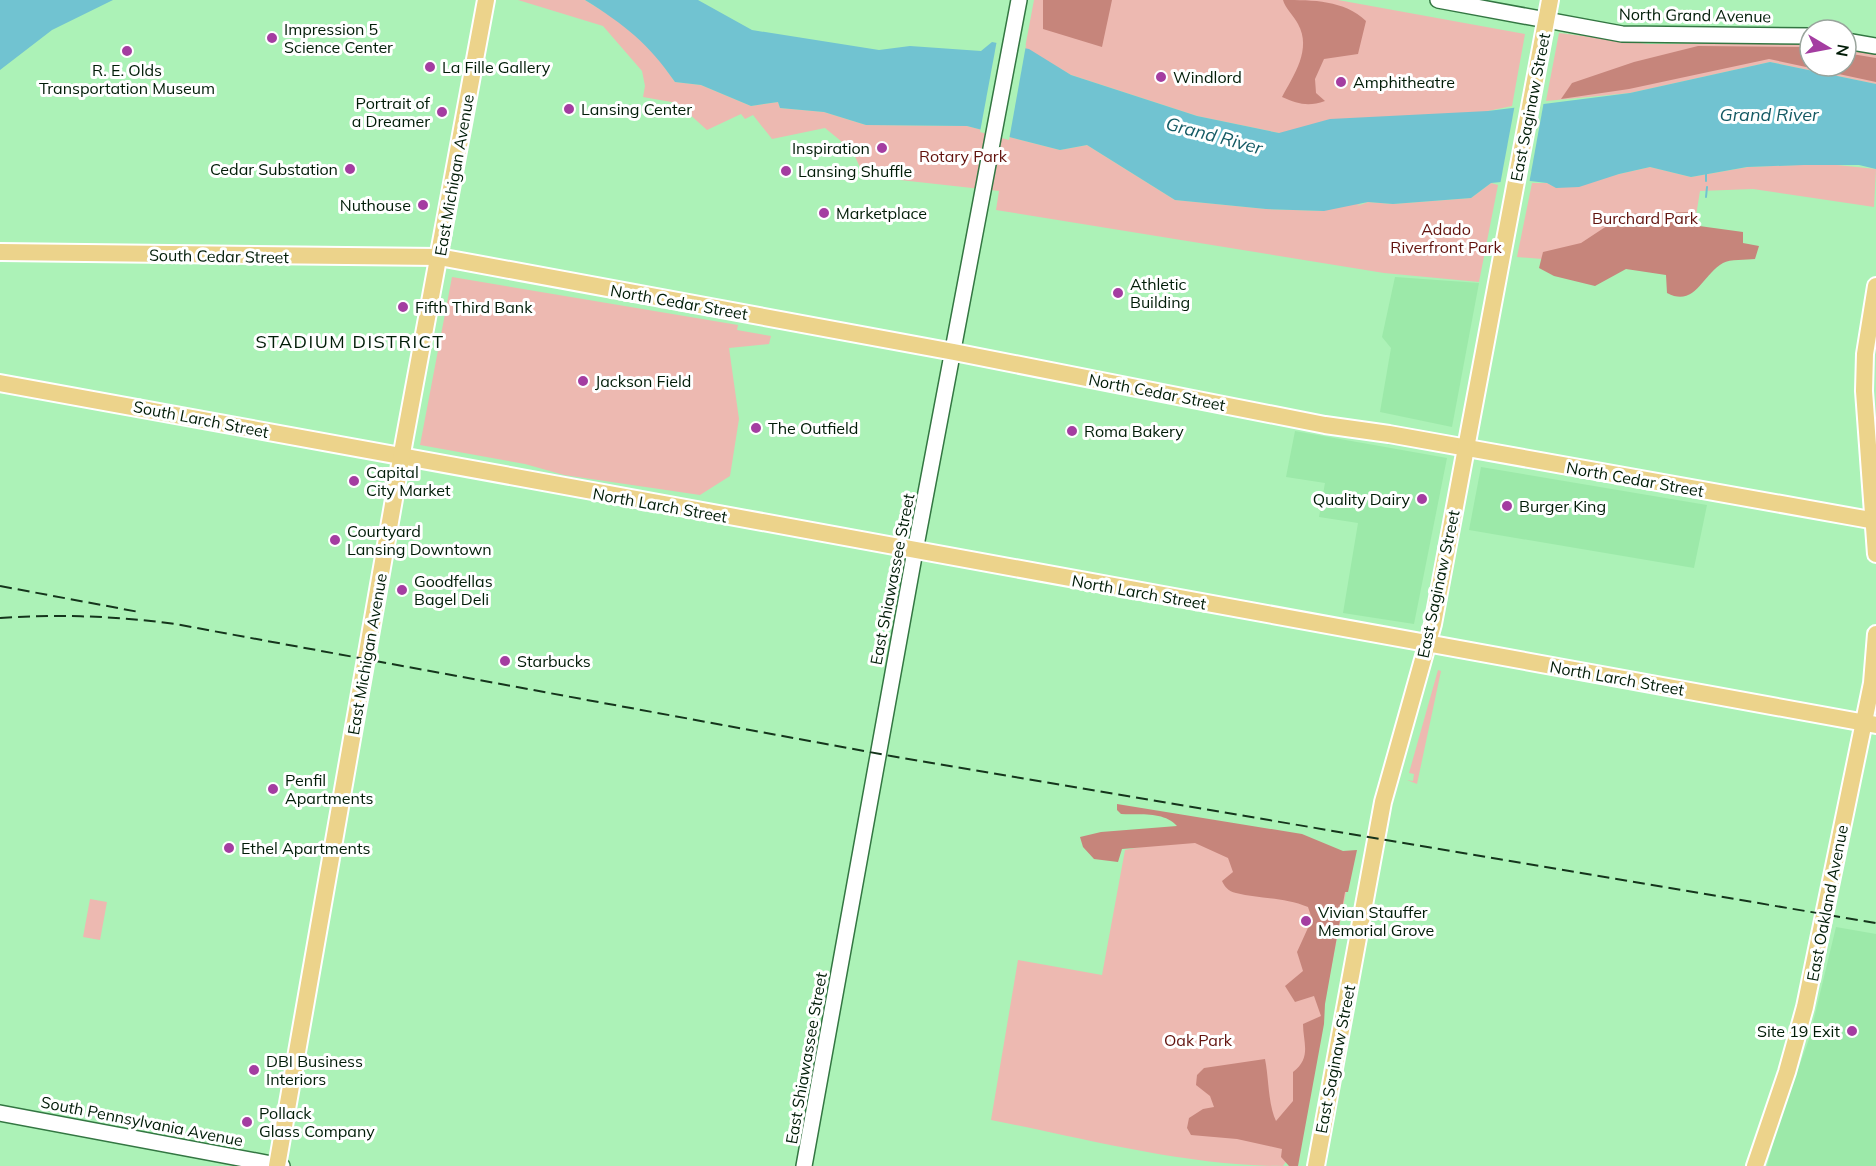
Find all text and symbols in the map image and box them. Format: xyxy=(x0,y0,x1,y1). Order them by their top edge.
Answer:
street label: North Grand Avenue xyxy=(1619,4,1771,26)
north arrow xyxy=(1798,18,1858,78)
place label: Impression 5 Science Center xyxy=(284,19,393,57)
marker: Impression 5 Science Center xyxy=(265,31,279,45)
street label: East Saginaw Street xyxy=(1506,31,1554,183)
text: N xyxy=(1832,43,1854,58)
marker: R. E. Olds Transportation Museum xyxy=(120,44,134,58)
place label: La Fille Gallery xyxy=(442,57,551,77)
place label: R. E. Olds Transportation Museum xyxy=(39,60,215,98)
marker: La Fille Gallery xyxy=(423,60,437,74)
place label: Windlord xyxy=(1173,67,1242,87)
marker: Windlord xyxy=(1154,70,1168,84)
place label: Amphitheatre xyxy=(1353,72,1455,92)
marker: Amphitheatre xyxy=(1334,75,1348,89)
place label: Portrait of a Dreamer xyxy=(352,93,431,131)
street label: East Michigan Avenue xyxy=(430,93,478,257)
place label: Lansing Center xyxy=(581,99,692,119)
marker: Lansing Center xyxy=(562,102,576,116)
water label: Grand River xyxy=(1720,103,1820,126)
marker: Portrait of a Dreamer xyxy=(435,105,449,119)
water label: Grand River xyxy=(1163,112,1266,160)
place label: Inspiration xyxy=(792,138,870,158)
marker: Inspiration xyxy=(875,141,889,155)
park label: Rotary Park xyxy=(919,146,1008,166)
place label: Cedar Substation xyxy=(210,159,338,179)
place label: Lansing Shuffle xyxy=(798,161,912,181)
marker: Cedar Substation xyxy=(343,162,357,176)
marker: Lansing Shuffle xyxy=(779,164,793,178)
place label: Nuthouse xyxy=(340,195,411,215)
marker: Nuthouse xyxy=(416,198,430,212)
place label: Marketplace xyxy=(836,203,927,223)
marker: Marketplace xyxy=(817,206,831,220)
park label: Burchard Park xyxy=(1592,208,1699,228)
park label: Adado Riverfront Park xyxy=(1390,219,1502,257)
street label: South Cedar Street xyxy=(149,245,290,267)
place label: Athletic Building xyxy=(1130,274,1190,312)
street label: North Cedar Street xyxy=(609,280,750,324)
marker: Athletic Building xyxy=(1111,286,1125,300)
place label: Fifth Third Bank xyxy=(415,297,533,317)
marker: Fifth Third Bank xyxy=(396,300,410,314)
district label: STADIUM DISTRICT xyxy=(255,330,445,353)
street label: North Cedar Street xyxy=(1087,369,1228,415)
place label: Jackson Field xyxy=(595,371,691,391)
marker: Jackson Field xyxy=(576,374,590,388)
street label: South Larch Street xyxy=(132,396,271,442)
place label: The Outfield xyxy=(768,418,858,438)
marker: The Outfield xyxy=(749,421,763,435)
place label: Roma Bakery xyxy=(1084,421,1184,441)
marker: Roma Bakery xyxy=(1065,424,1079,438)
street label: North Cedar Street xyxy=(1565,457,1706,501)
place label: Capital City Market xyxy=(366,462,451,500)
marker: Capital City Market xyxy=(347,474,361,488)
street label: North Larch Street xyxy=(591,483,729,527)
place label: Quality Dairy xyxy=(1313,489,1410,509)
street label: East Shiawassee Street xyxy=(866,491,919,666)
marker: Quality Dairy xyxy=(1415,492,1429,506)
place label: Burger King xyxy=(1519,496,1606,516)
marker: Burger King xyxy=(1500,499,1514,513)
street label: East Saginaw Street xyxy=(1413,508,1464,660)
place label: Courtyard Lansing Downtown xyxy=(347,521,492,559)
marker: Courtyard Lansing Downtown xyxy=(328,533,342,547)
street label: North Larch Street xyxy=(1070,570,1208,614)
place label: Goodfellas Bagel Deli xyxy=(414,571,493,609)
street label: East Michigan Avenue xyxy=(343,572,391,736)
marker: Goodfellas Bagel Deli xyxy=(395,583,409,597)
place label: Starbucks xyxy=(517,651,591,671)
marker: Starbucks xyxy=(498,654,512,668)
street label: North Larch Street xyxy=(1548,656,1686,700)
place label: Penfil Apartments xyxy=(285,770,374,808)
marker: Penfil Apartments xyxy=(266,782,280,796)
street label: East Oakland Avenue xyxy=(1802,823,1852,983)
place label: Ethel Apartments xyxy=(241,838,371,858)
marker: Ethel Apartments xyxy=(222,841,236,855)
place label: Vivian Stauffer Memorial Grove xyxy=(1318,902,1434,940)
marker: Vivian Stauffer Memorial Grove xyxy=(1299,914,1313,928)
street label: East Shiawassee Street xyxy=(781,970,831,1146)
street label: East Saginaw Street xyxy=(1311,983,1359,1135)
place label: Site 19 Exit xyxy=(1757,1021,1840,1041)
marker: Site 19 Exit xyxy=(1845,1024,1859,1038)
park label: Oak Park xyxy=(1164,1030,1233,1050)
place label: DBI Business Interiors xyxy=(266,1051,363,1089)
marker: DBI Business Interiors xyxy=(247,1063,261,1077)
street label: South Pennsylvania Avenue xyxy=(39,1092,245,1150)
place label: Pollack Glass Company xyxy=(259,1103,375,1141)
marker: Pollack Glass Company xyxy=(240,1115,254,1129)

